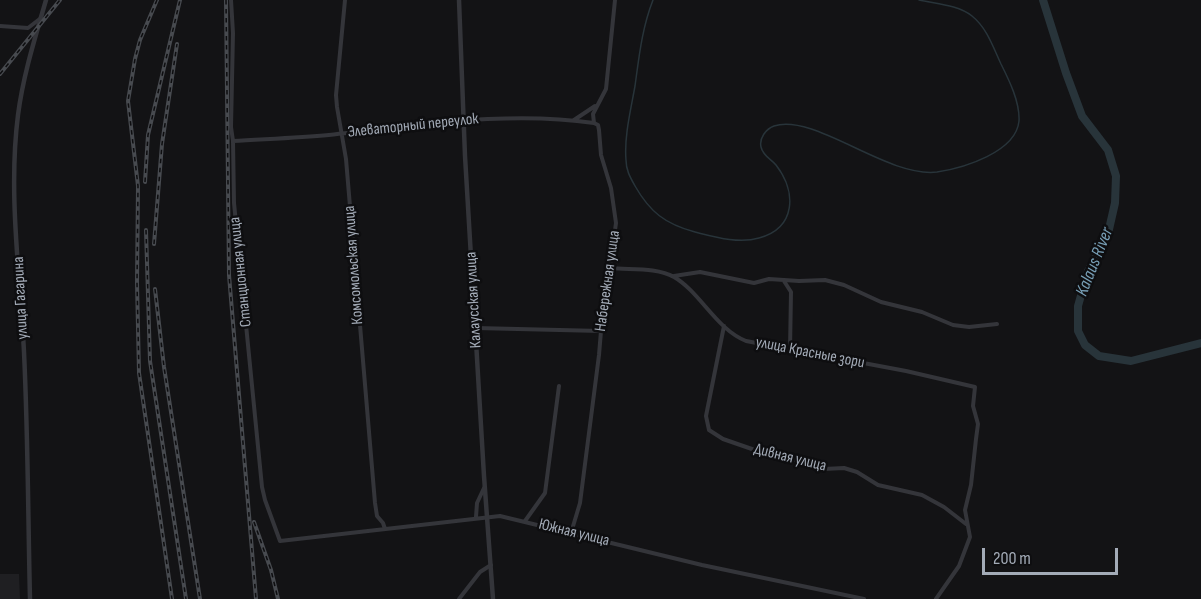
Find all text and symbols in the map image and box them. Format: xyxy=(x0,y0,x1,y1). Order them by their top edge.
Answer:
street label: Элеваторный переулок xyxy=(347,110,479,142)
street label: Комсомольская улица xyxy=(340,205,368,325)
street label: Станционная улица xyxy=(226,216,256,328)
water label: Kalaus River xyxy=(1071,225,1119,299)
street label: Набережная улица xyxy=(591,229,625,333)
street label: Калаусская улица xyxy=(462,251,486,349)
street label: улица Гагарина xyxy=(9,256,33,340)
street label: улица Красные зори xyxy=(754,333,866,373)
street label: Дивная улица xyxy=(752,440,828,476)
street label: Южная улица xyxy=(537,515,611,551)
scale bar xyxy=(985,536,1122,574)
text: 200 m xyxy=(993,548,1031,569)

